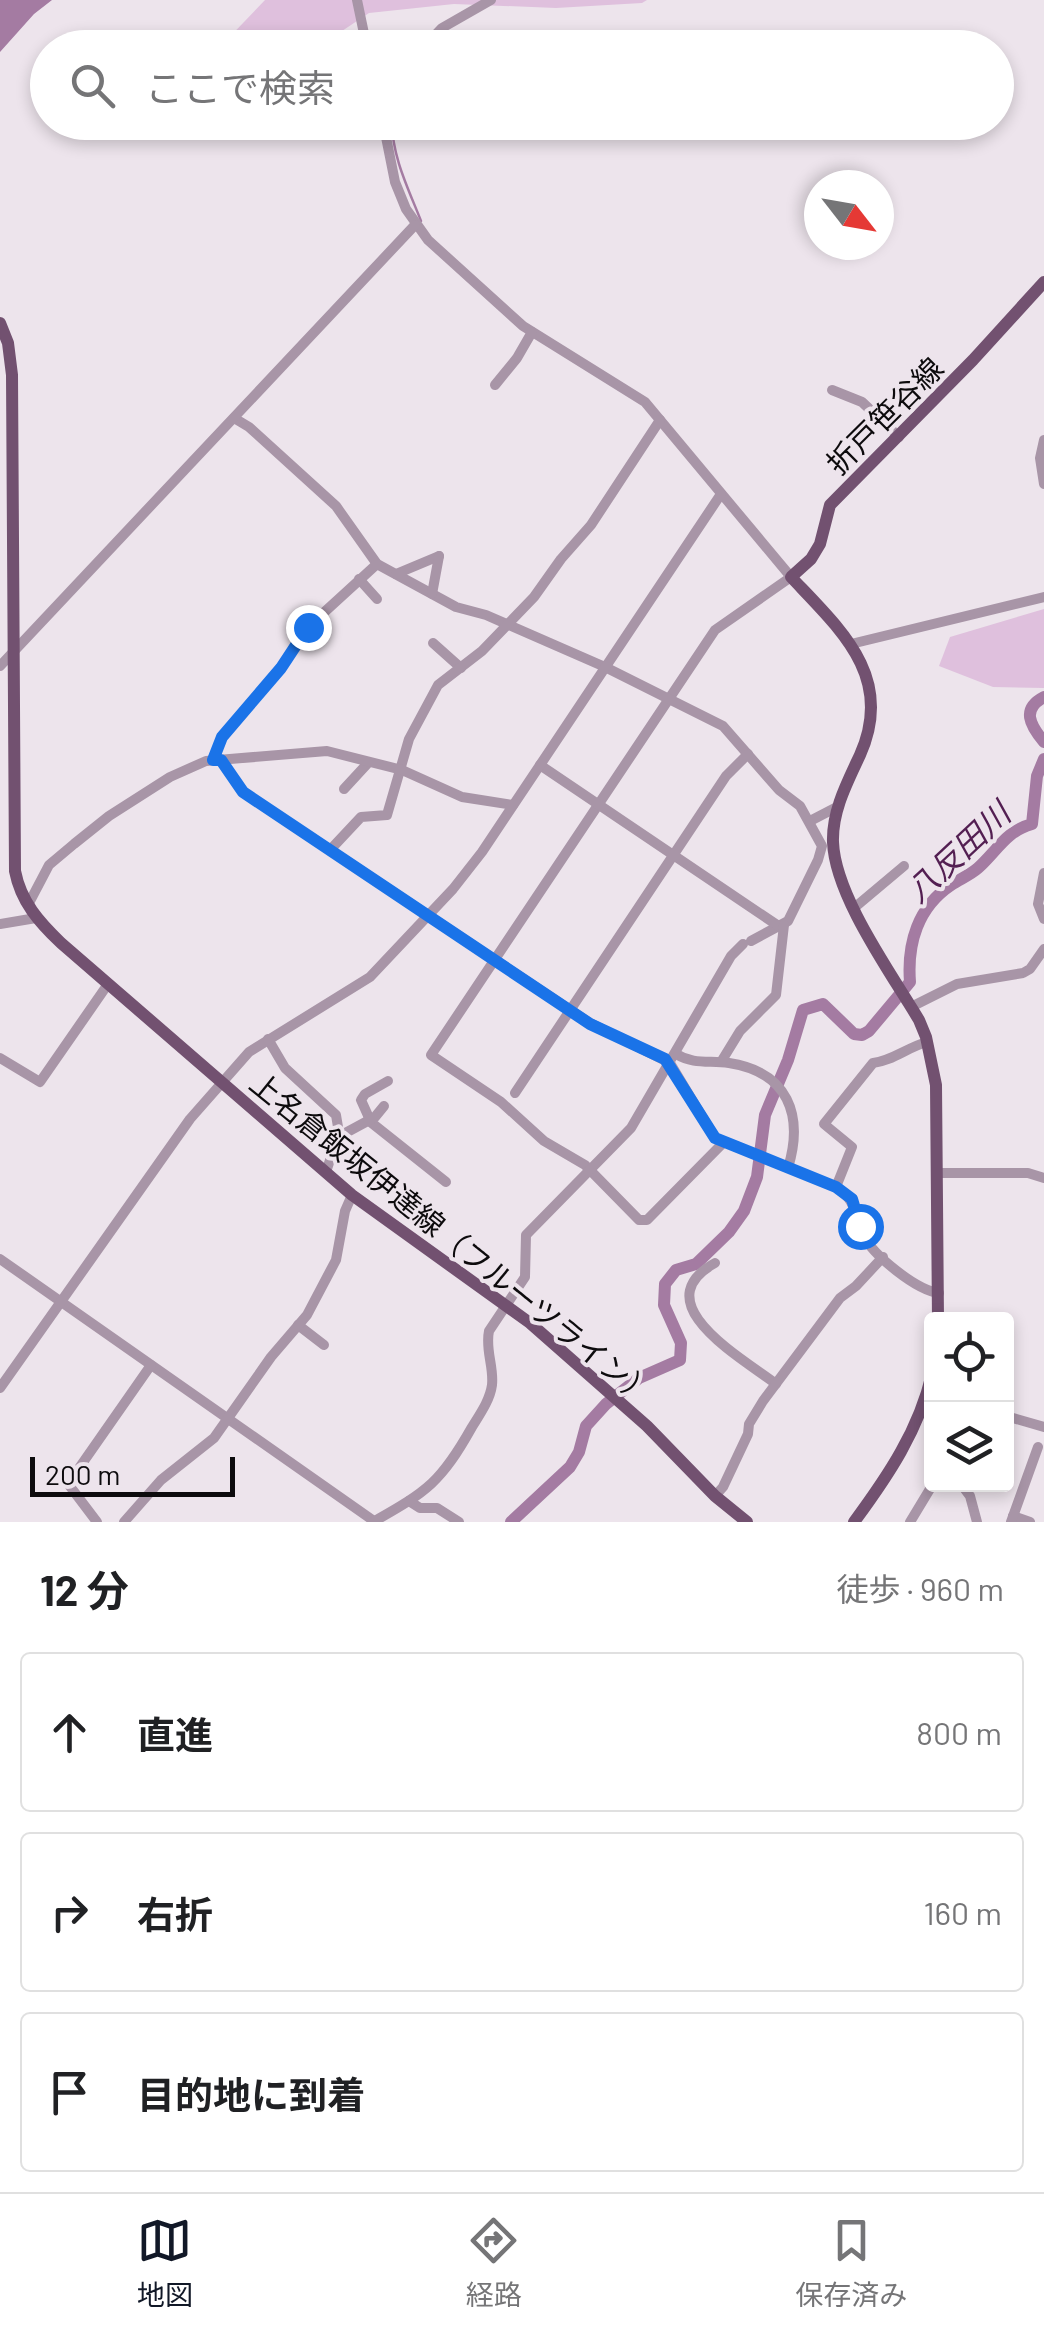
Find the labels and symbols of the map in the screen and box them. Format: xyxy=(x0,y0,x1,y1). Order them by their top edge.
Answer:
north arrow xyxy=(804,170,894,260)
street label: 折戸笹谷線 xyxy=(818,349,950,481)
route end xyxy=(286,605,332,651)
water label: 八反田川 xyxy=(897,791,1019,909)
street label: 上名倉飯坂伊達線（フルーツライン） xyxy=(244,1064,662,1412)
route start xyxy=(838,1204,884,1250)
scale bar xyxy=(30,1452,235,1496)

